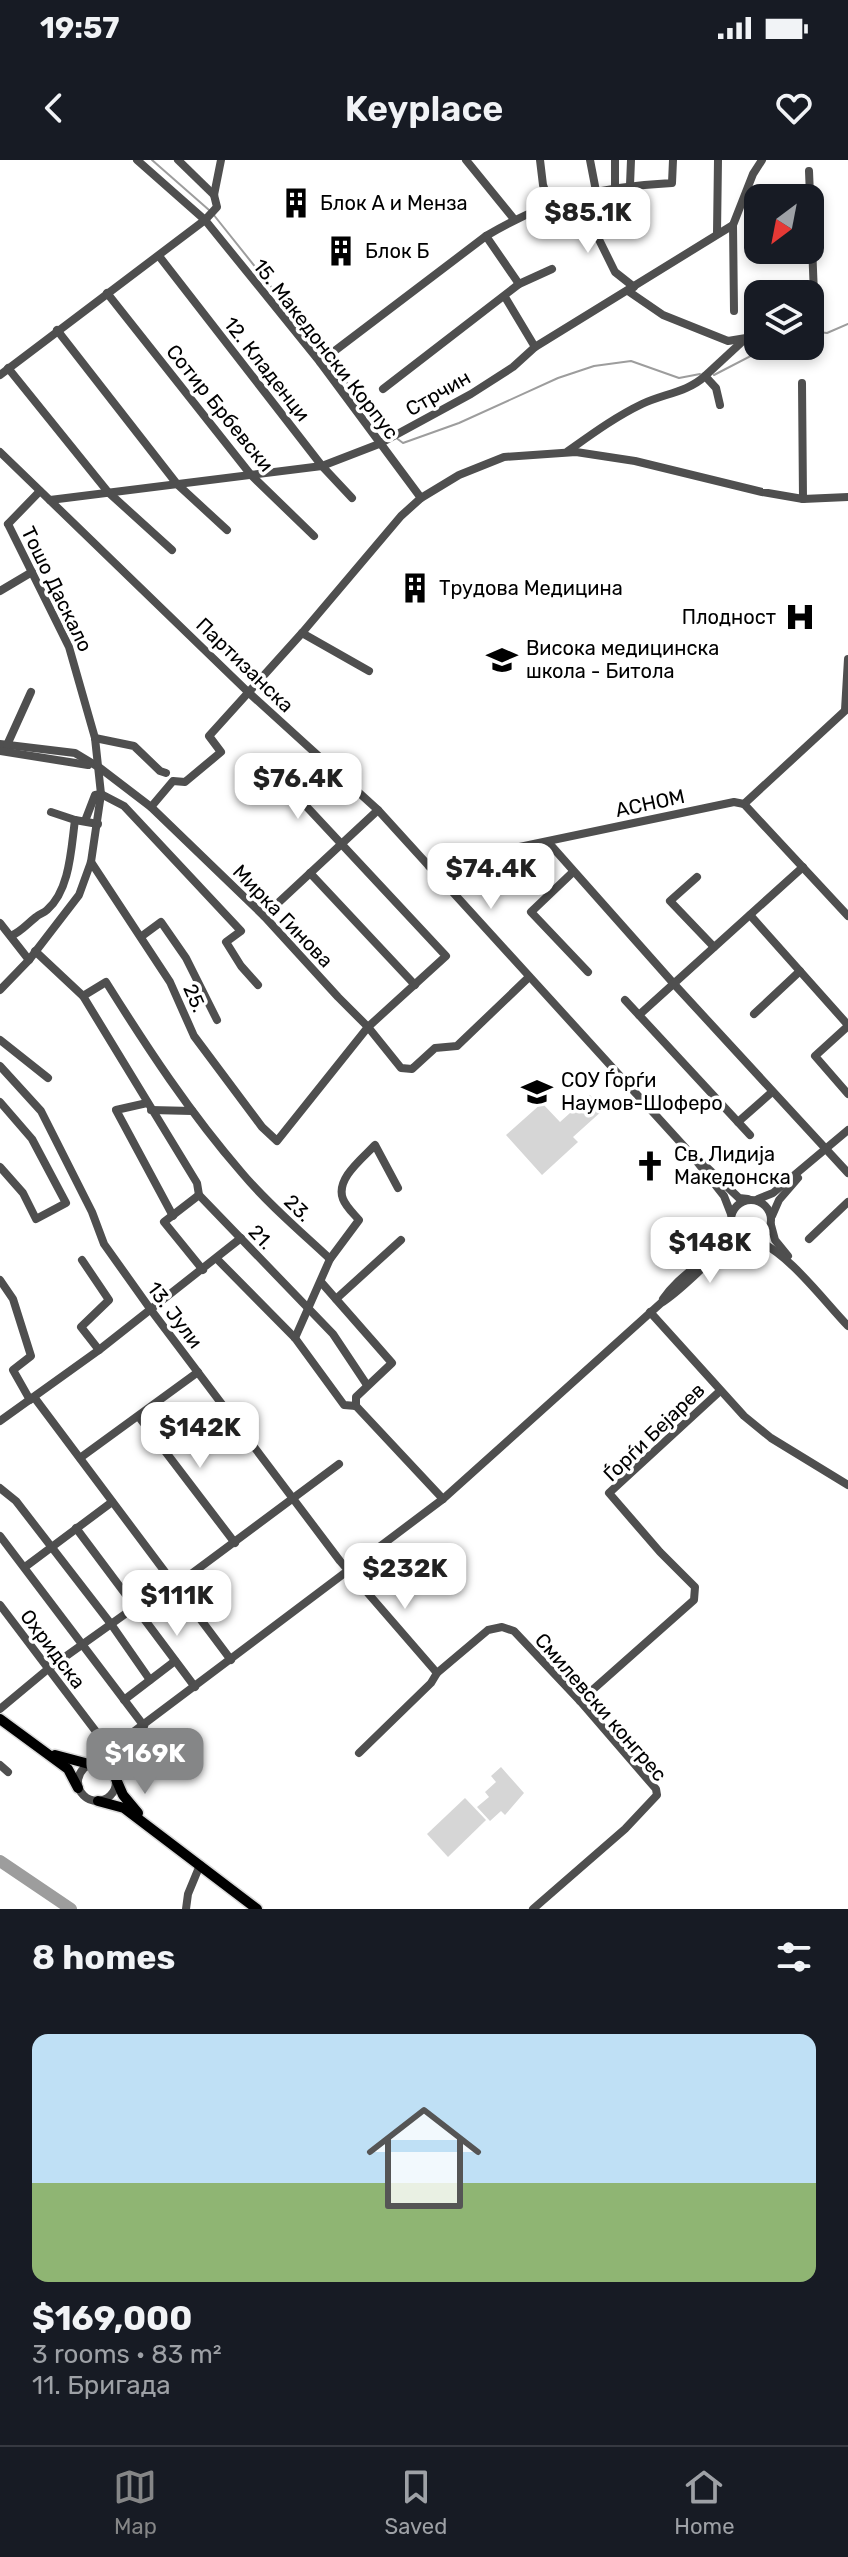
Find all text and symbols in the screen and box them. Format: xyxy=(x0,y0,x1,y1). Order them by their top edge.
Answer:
text: 19:57 xyxy=(40,10,119,46)
icon: back xyxy=(32,86,76,130)
icon: heart xyxy=(772,86,816,130)
text: Keyplace xyxy=(345,87,503,130)
north arrow xyxy=(744,184,824,264)
map controls xyxy=(744,184,824,360)
building icon: Блок А и Менза xyxy=(279,186,313,220)
pin: $85.1K xyxy=(523,187,653,255)
place label: Блок А и Менза xyxy=(320,191,467,215)
text: $85.1K xyxy=(544,197,632,228)
building icon: Блок Б xyxy=(324,234,358,268)
place label: Блок Б xyxy=(365,239,429,263)
street label: 15. Македонски Корпус xyxy=(248,254,404,444)
button: layers xyxy=(744,280,824,360)
street label: 12. Кладенци xyxy=(219,312,315,426)
street label: Сотир Брбевски xyxy=(161,340,279,476)
street label: Стрчин xyxy=(401,365,475,421)
street label: Тошо Даскало xyxy=(16,523,98,655)
building icon: Трудова Медицина xyxy=(398,571,432,605)
place label: Трудова Медицина xyxy=(439,576,623,600)
hospital icon: Плодност xyxy=(783,600,817,634)
place label: Плодност xyxy=(682,605,776,629)
street label: Партизанска xyxy=(191,613,299,717)
place label: Висока медицинска школа - Битола xyxy=(526,636,719,683)
school or university icon: Висока медицинска школа - Битола xyxy=(485,643,519,677)
pin: $76.4K xyxy=(233,753,363,821)
text: $76.4K xyxy=(253,763,343,794)
street label: АСНОМ xyxy=(613,784,687,822)
pin: $74.4K xyxy=(426,843,556,911)
text: $74.4K xyxy=(445,853,537,884)
street label: Мирка Гинова xyxy=(228,860,338,972)
street label: 25. xyxy=(178,980,212,1016)
place label: СОУ Ѓорѓи Наумов-Шоферо xyxy=(561,1068,723,1115)
school or university icon: СОУ Ѓорѓи Наумов-Шоферо xyxy=(520,1075,554,1109)
place label: Св. Лидија Македонска xyxy=(674,1142,791,1189)
church icon: Св. Лидија Македонска xyxy=(633,1149,667,1183)
street label: 23. xyxy=(279,1189,317,1227)
pin: $148K xyxy=(654,1217,766,1285)
street label: 21. xyxy=(244,1220,278,1254)
text: $148K xyxy=(669,1227,751,1258)
street label: 13. Јули xyxy=(142,1277,208,1353)
street label: Ѓорѓи Бејарев xyxy=(598,1378,710,1486)
pin: $142K xyxy=(144,1402,256,1470)
text: $142K xyxy=(159,1412,241,1443)
pin: $232K xyxy=(349,1543,461,1611)
text: $232K xyxy=(362,1553,448,1584)
pin: $111K xyxy=(121,1570,233,1638)
text: $111K xyxy=(140,1580,214,1611)
street label: Охридска xyxy=(15,1605,91,1693)
street label: Смилевски конгрес xyxy=(530,1628,672,1786)
pin: $169K xyxy=(89,1728,201,1796)
text: $169K xyxy=(104,1738,186,1769)
icon: filters xyxy=(772,1935,816,1979)
text: 8 homes xyxy=(32,1937,175,1978)
icon: home xyxy=(352,2086,496,2230)
text: $169,000 xyxy=(32,2298,192,2339)
text: 3 rooms · 83 m² xyxy=(32,2339,222,2370)
text: 11. Бригада xyxy=(32,2370,171,2401)
tab: Map xyxy=(113,2465,157,2540)
tab: Saved xyxy=(384,2465,447,2540)
tab: Home xyxy=(674,2465,734,2540)

